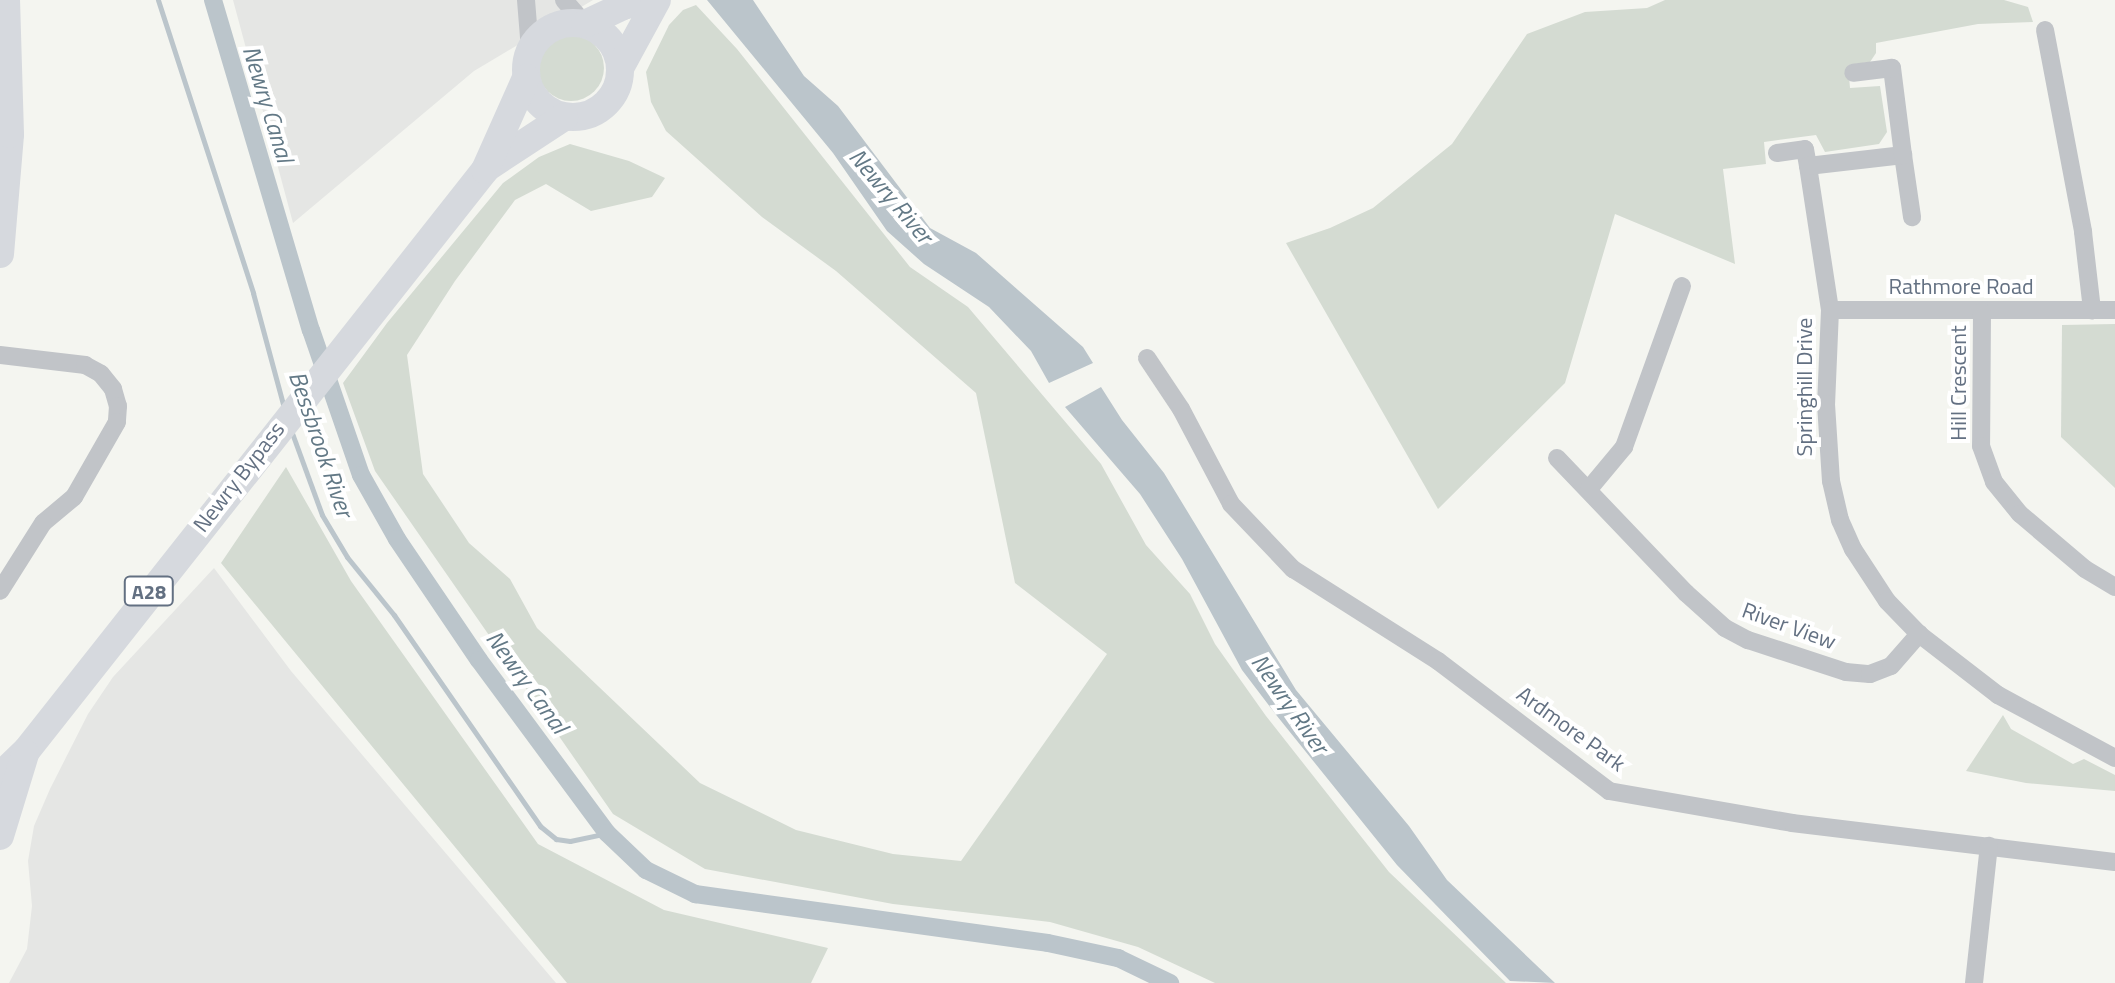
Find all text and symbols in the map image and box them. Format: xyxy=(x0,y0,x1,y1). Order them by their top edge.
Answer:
water label: Newry Canal xyxy=(237,42,299,166)
water label: Newry River xyxy=(843,143,939,249)
street label: Rathmore Road xyxy=(1888,274,2034,300)
street label: Springhill Drive xyxy=(1792,318,1818,456)
street label: Hill Crescent xyxy=(1946,325,1972,441)
water label: Bessbrook River xyxy=(283,367,359,521)
street label: Newry Bypass xyxy=(188,417,290,537)
road number: A28 xyxy=(123,575,175,607)
street label: River View xyxy=(1739,597,1839,655)
water label: Newry Canal xyxy=(480,625,574,739)
water label: Newry River xyxy=(1245,649,1335,759)
street label: Ardmore Park xyxy=(1512,681,1630,777)

